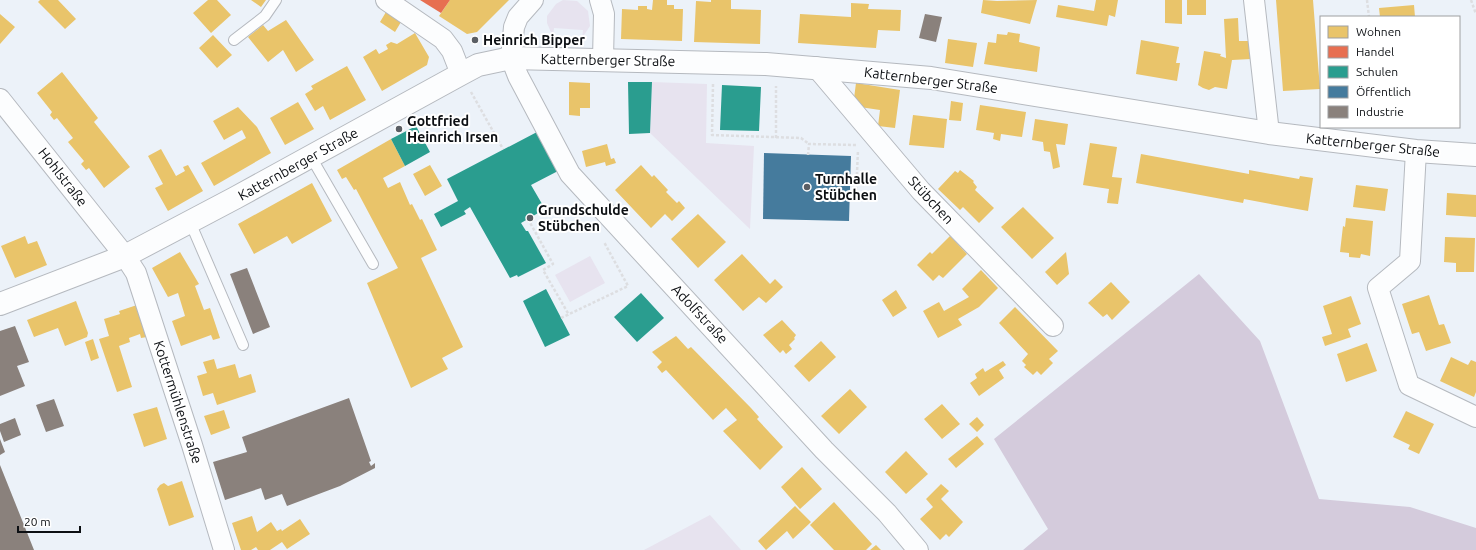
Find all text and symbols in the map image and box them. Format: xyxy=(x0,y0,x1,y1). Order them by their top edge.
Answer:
legend xyxy=(1320,16,1460,128)
text: Wohnen xyxy=(1356,25,1401,38)
place label: Heinrich Bipper xyxy=(483,32,585,48)
marker: Heinrich Bipper xyxy=(470,35,480,45)
text: Handel xyxy=(1356,45,1394,58)
street label: Katternberger Straße xyxy=(541,51,675,69)
street label: Katternberger Straße xyxy=(863,64,999,96)
text: Schulen xyxy=(1356,65,1398,78)
text: Öffentlich xyxy=(1356,85,1411,98)
text: Industrie xyxy=(1356,105,1404,118)
place label: Gottfried Heinrich Irsen xyxy=(407,113,498,145)
street label: Katternberger Straße xyxy=(235,124,361,204)
marker: Gottfried Heinrich Irsen xyxy=(394,124,404,134)
street label: Katternberger Straße xyxy=(1305,130,1441,160)
street label: Hohlstraße xyxy=(35,145,91,209)
place label: Turnhalle Stübchen xyxy=(815,171,877,203)
street label: Stübchen xyxy=(905,173,957,227)
marker: Turnhalle Stübchen xyxy=(802,182,812,192)
place label: Grundschulde Stübchen xyxy=(538,202,629,234)
marker: Grundschulde Stübchen xyxy=(525,213,535,223)
street label: Adolfstraße xyxy=(669,281,731,347)
street label: Kottermühlenstraße xyxy=(151,339,205,465)
scale bar xyxy=(18,508,80,534)
text: 20 m xyxy=(24,515,51,528)

